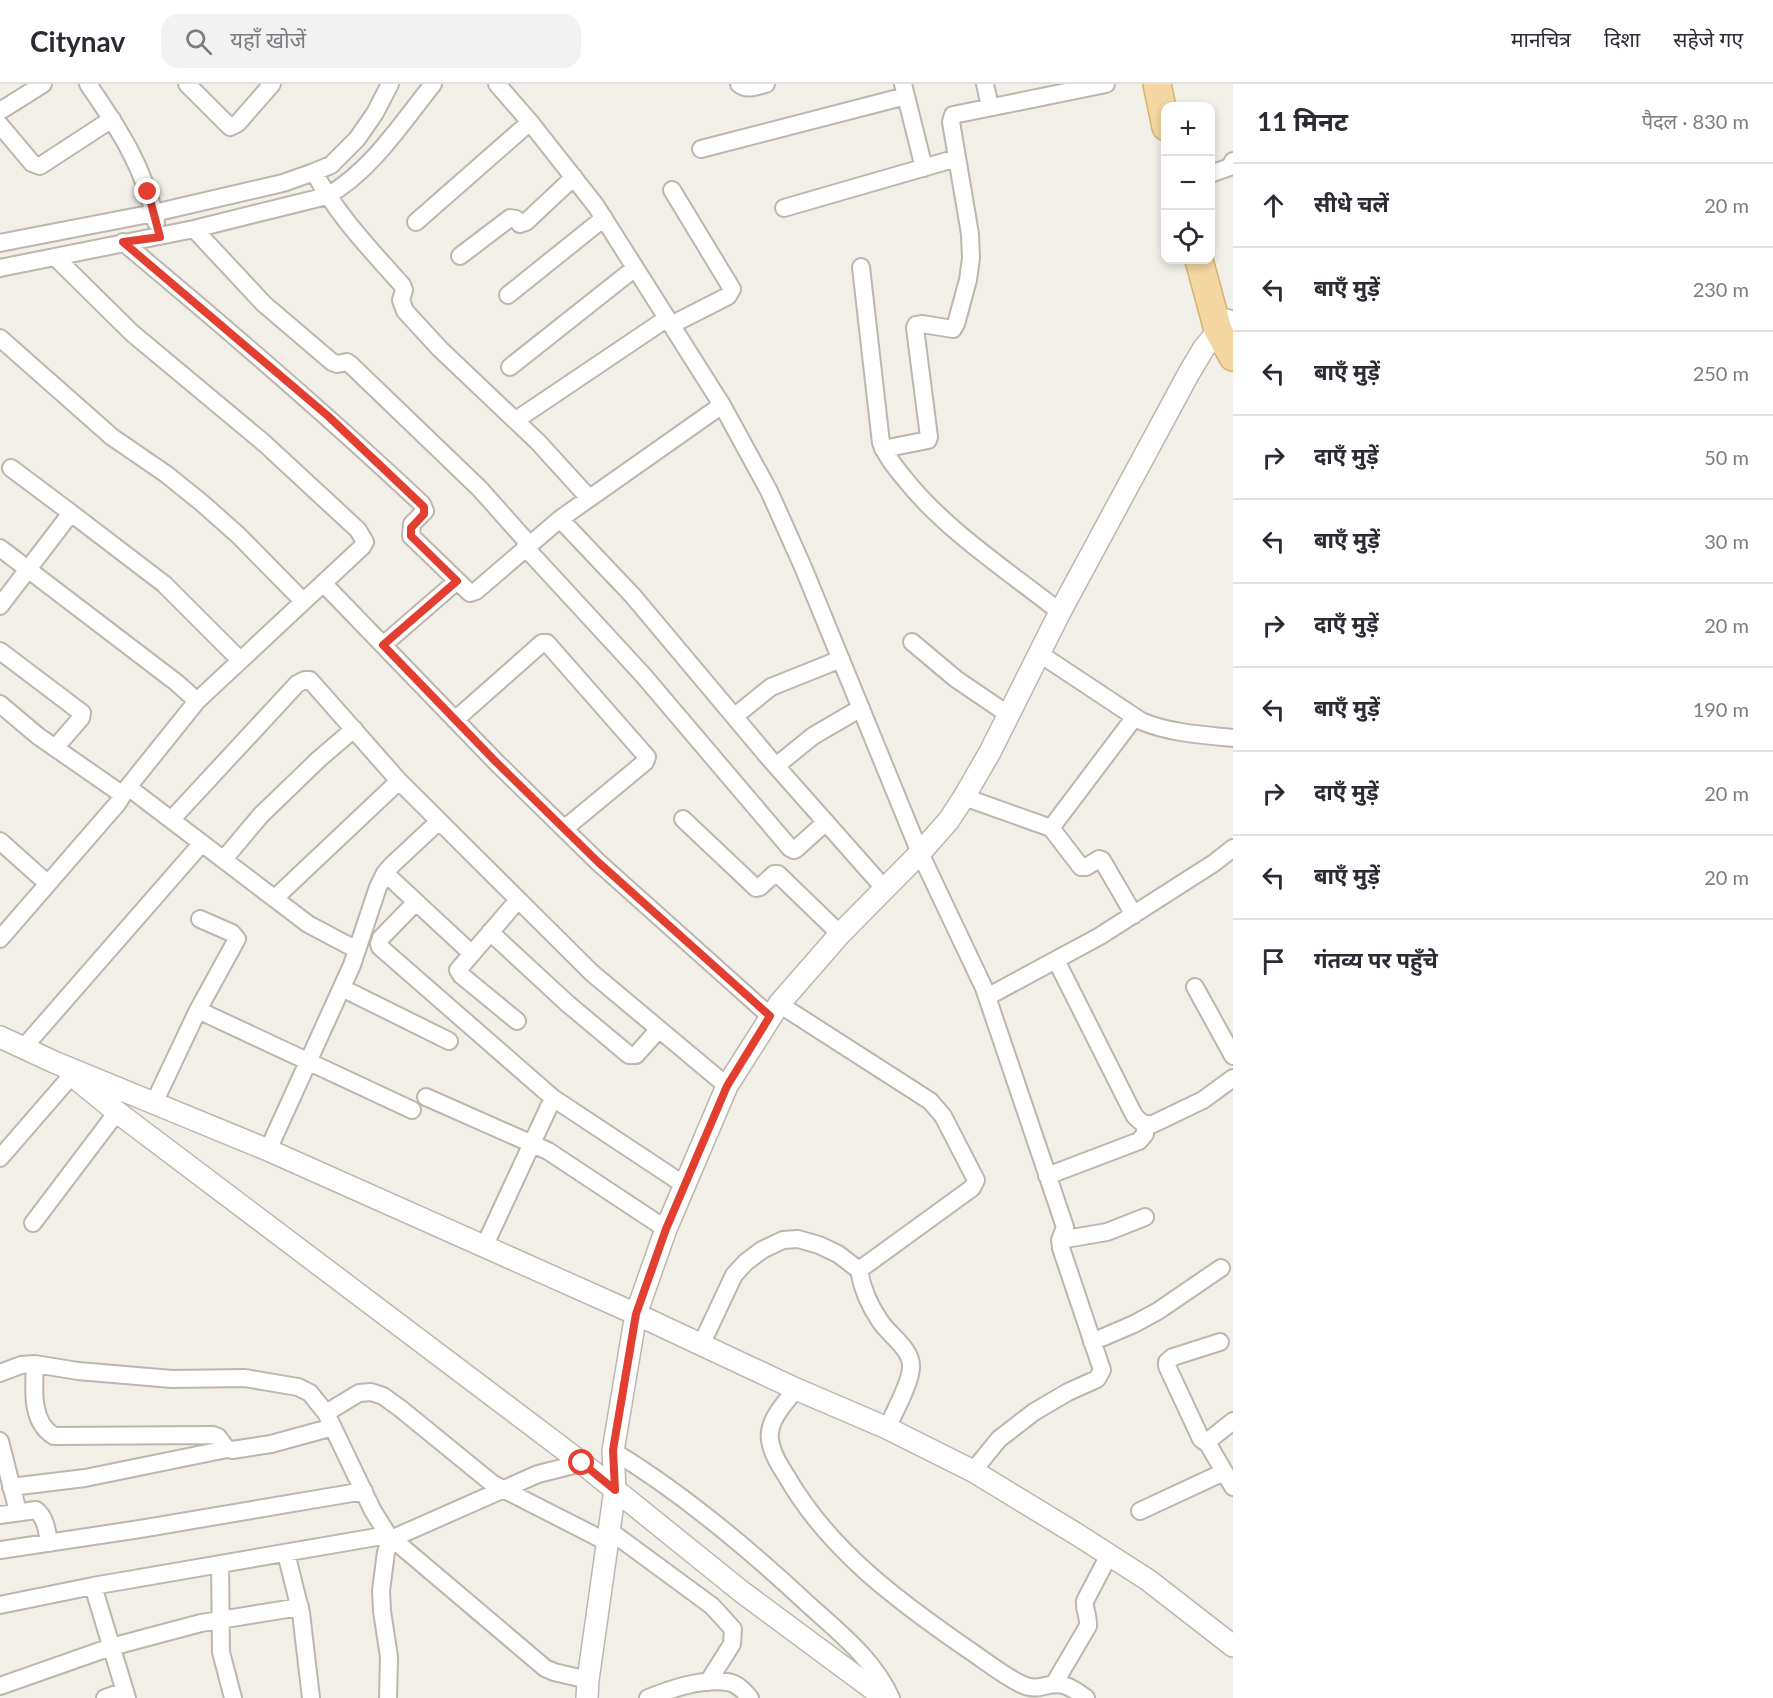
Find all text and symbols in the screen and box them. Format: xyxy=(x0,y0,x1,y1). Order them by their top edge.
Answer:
search box xyxy=(161,14,581,68)
text: Citynav xyxy=(30,24,125,58)
icon: search xyxy=(182,25,215,58)
text: यहाँ खोजें xyxy=(230,26,306,53)
text: मानचित्र xyxy=(1511,26,1571,51)
text: दिशा xyxy=(1604,26,1640,51)
text: सहेजे गए xyxy=(1673,26,1743,51)
map controls xyxy=(1161,102,1215,264)
button: + xyxy=(1161,102,1215,156)
text: 11 मिनट xyxy=(1257,105,1348,137)
text: पैदल · 830 m xyxy=(1642,109,1749,133)
button: − xyxy=(1161,156,1215,210)
route end xyxy=(134,178,160,204)
icon: ahead xyxy=(1257,189,1290,222)
text: सीधे चलें xyxy=(1314,190,1389,217)
text: 20 m xyxy=(1704,193,1749,217)
button: locate xyxy=(1161,210,1215,264)
icon: left xyxy=(1257,273,1290,306)
text: बाएँ मुड़ें xyxy=(1314,274,1380,301)
text: 230 m xyxy=(1693,277,1749,301)
icon: left xyxy=(1257,357,1290,390)
text: बाएँ मुड़ें xyxy=(1314,358,1380,385)
text: 250 m xyxy=(1693,361,1749,385)
icon: right xyxy=(1257,441,1290,474)
text: दाएँ मुड़ें xyxy=(1314,442,1378,469)
text: 50 m xyxy=(1704,445,1749,469)
icon: left xyxy=(1257,525,1290,558)
text: बाएँ मुड़ें xyxy=(1314,526,1380,553)
text: 30 m xyxy=(1704,529,1749,553)
icon: right xyxy=(1257,609,1290,642)
text: दाएँ मुड़ें xyxy=(1314,610,1378,637)
text: 20 m xyxy=(1704,613,1749,637)
icon: left xyxy=(1257,693,1290,726)
text: बाएँ मुड़ें xyxy=(1314,694,1380,721)
text: 190 m xyxy=(1693,697,1749,721)
icon: right xyxy=(1257,777,1290,810)
text: दाएँ मुड़ें xyxy=(1314,778,1378,805)
text: 20 m xyxy=(1704,781,1749,805)
icon: left xyxy=(1257,861,1290,894)
text: बाएँ मुड़ें xyxy=(1314,862,1380,889)
text: 20 m xyxy=(1704,865,1749,889)
icon: arrive xyxy=(1257,945,1290,978)
text: गंतव्य पर पहुँचे xyxy=(1314,946,1438,973)
route start xyxy=(568,1449,594,1475)

